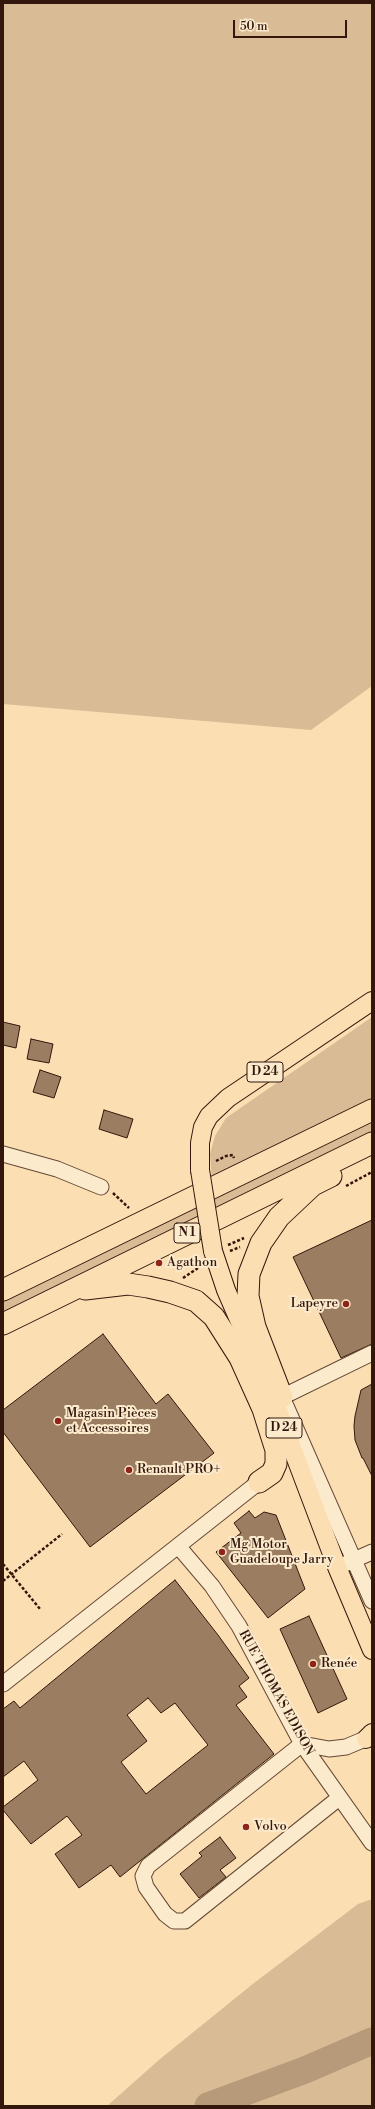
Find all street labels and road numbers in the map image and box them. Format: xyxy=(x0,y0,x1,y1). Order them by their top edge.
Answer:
road number: D 24 xyxy=(247,1062,283,1082)
road number: N 1 xyxy=(174,1223,200,1243)
road number: D 24 xyxy=(266,1418,302,1438)
street label: RUE THOMAS EDISON xyxy=(235,1627,317,1759)

